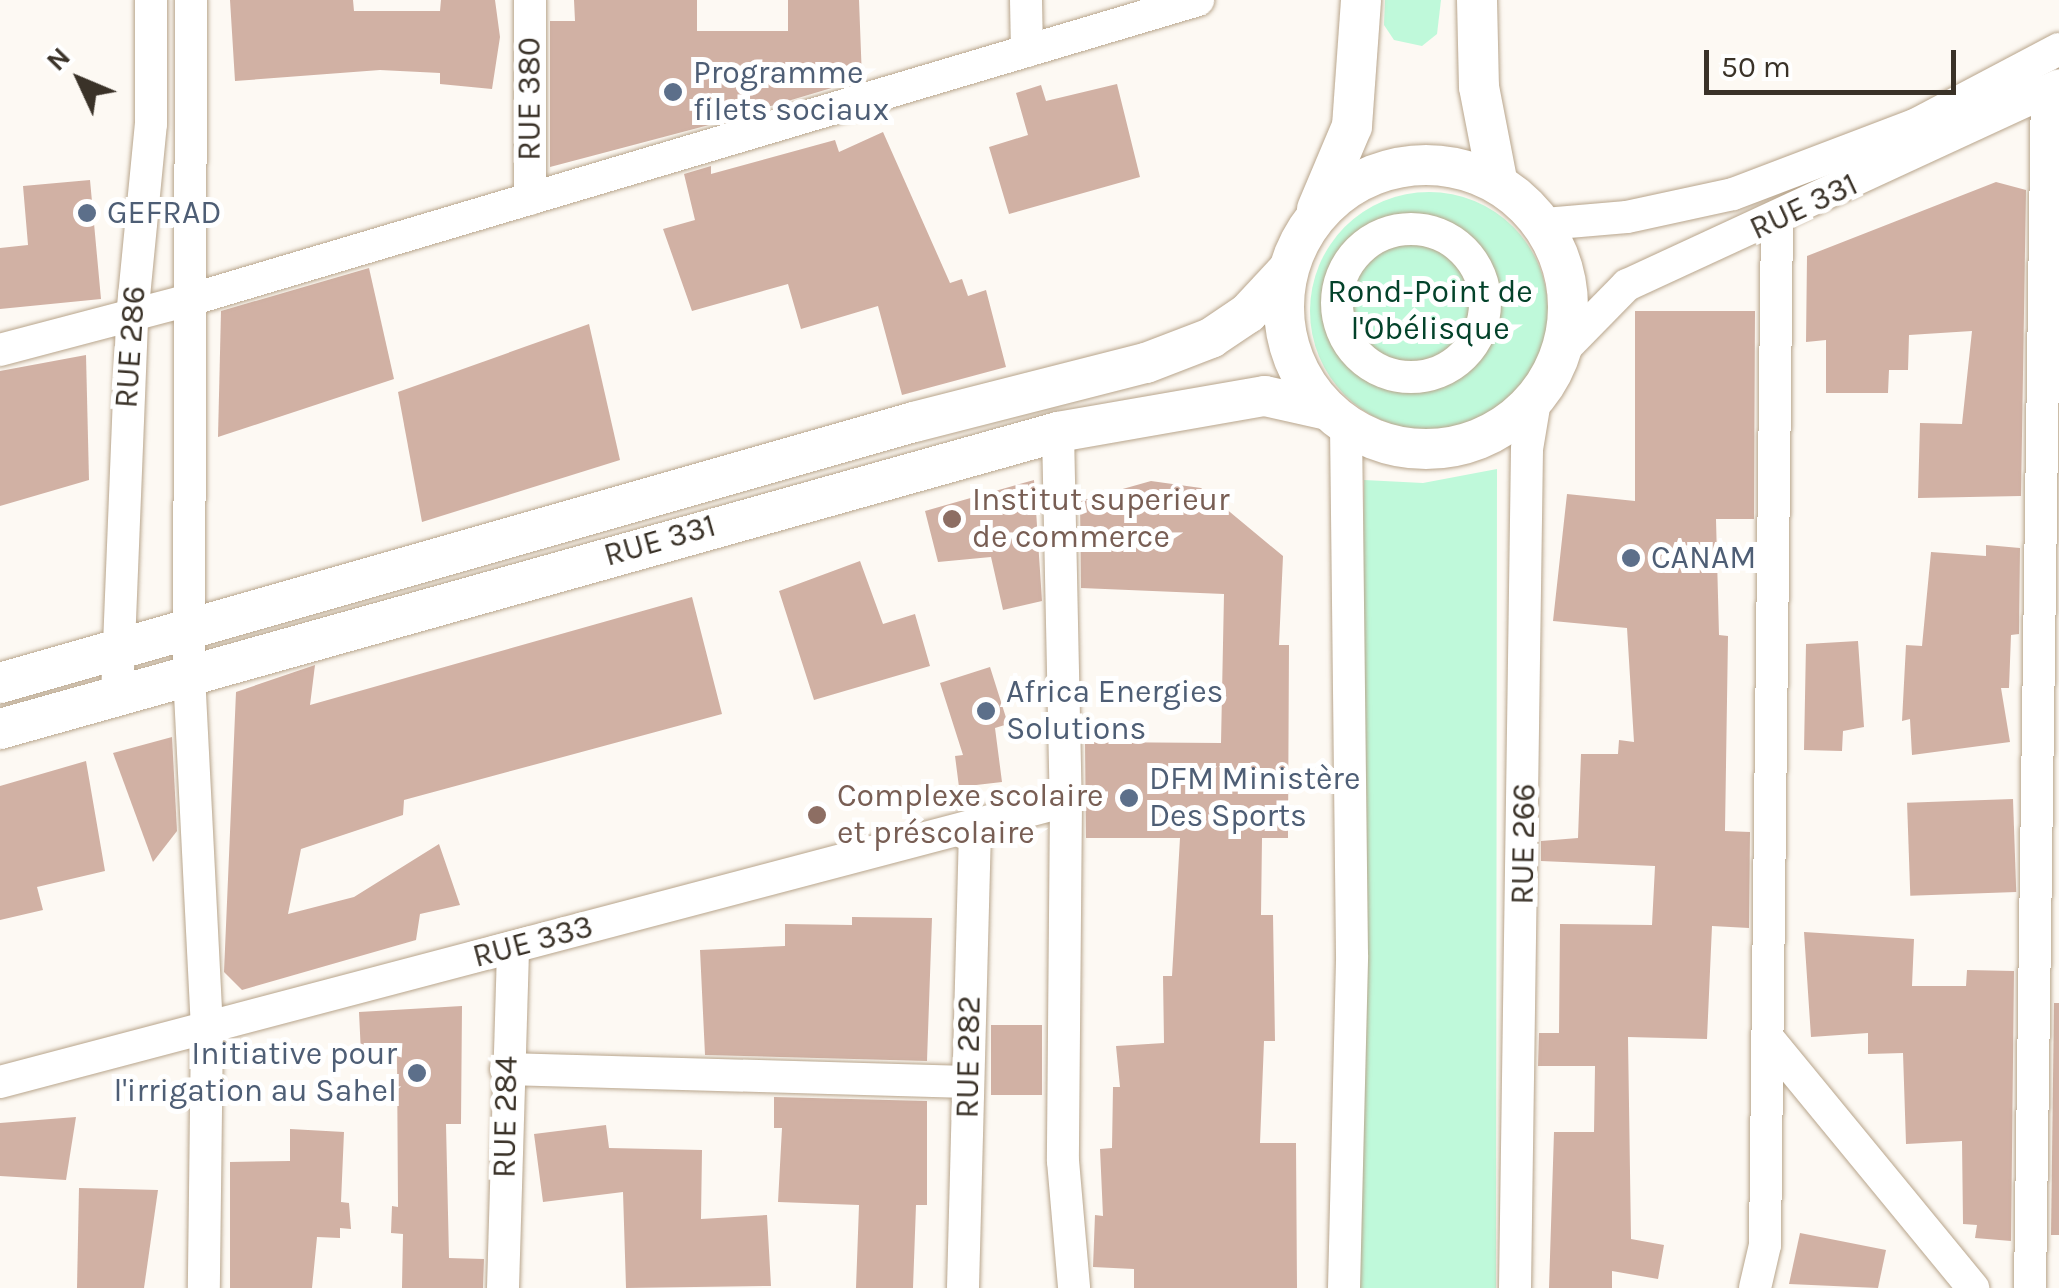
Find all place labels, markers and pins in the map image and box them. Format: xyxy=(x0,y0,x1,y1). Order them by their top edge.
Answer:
place label: Programme filets sociaux xyxy=(693,55,889,130)
marker: Programme filets sociaux xyxy=(662,81,684,103)
place label: GEFRAD xyxy=(107,194,221,232)
marker: GEFRAD xyxy=(76,202,98,224)
place label: Institut superieur de commerce xyxy=(972,482,1230,557)
marker: Institut superieur de commerce xyxy=(941,508,963,530)
place label: CANAM xyxy=(1651,539,1756,577)
marker: CANAM xyxy=(1620,547,1642,569)
place label: Africa Energies Solutions xyxy=(1006,674,1223,749)
marker: Africa Energies Solutions xyxy=(975,700,997,722)
place label: DFM Ministère Des Sports xyxy=(1149,761,1360,836)
place label: Complexe scolaire et préscolaire xyxy=(837,778,1103,853)
marker: DFM Ministère Des Sports xyxy=(1118,787,1140,809)
marker: Complexe scolaire et préscolaire xyxy=(806,804,828,826)
place label: Initiative pour l'irrigation au Sahel xyxy=(114,1036,397,1111)
marker: Initiative pour l'irrigation au Sahel xyxy=(406,1062,428,1084)

